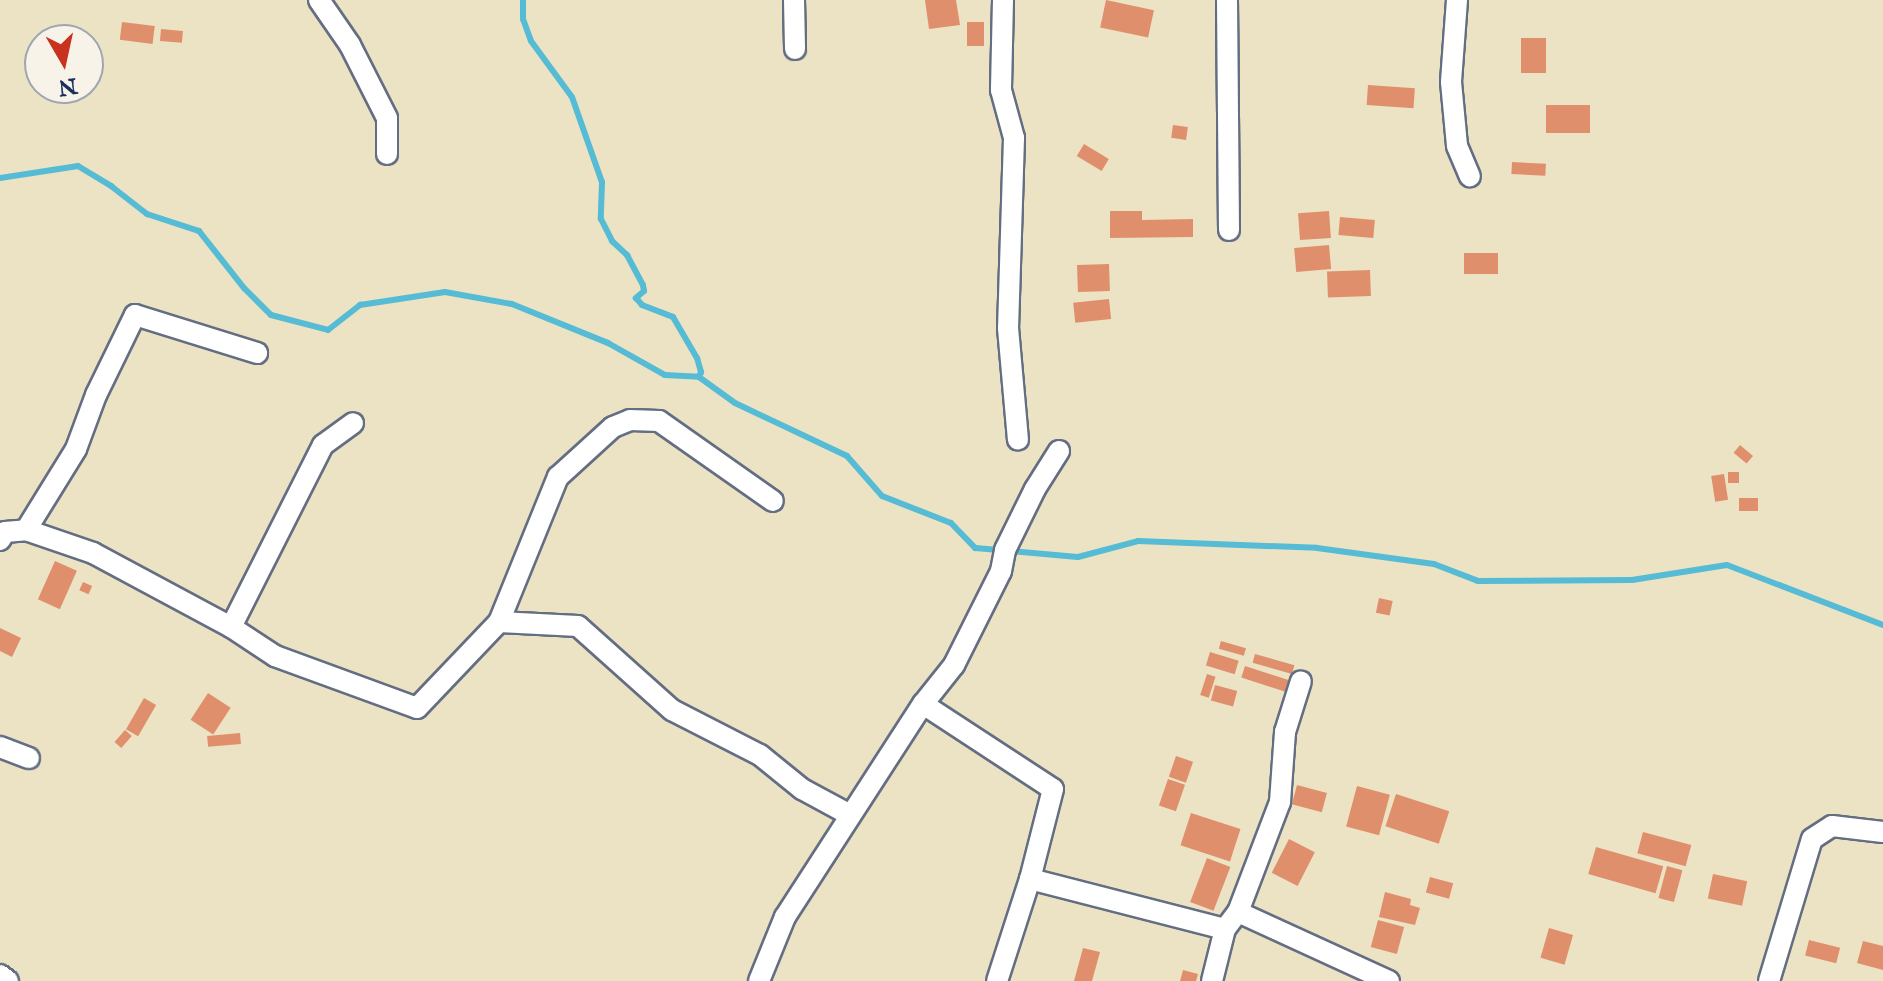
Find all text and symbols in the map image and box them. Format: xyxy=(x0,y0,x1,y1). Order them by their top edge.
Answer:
north arrow xyxy=(24,24,104,104)
text: N xyxy=(56,70,79,101)

